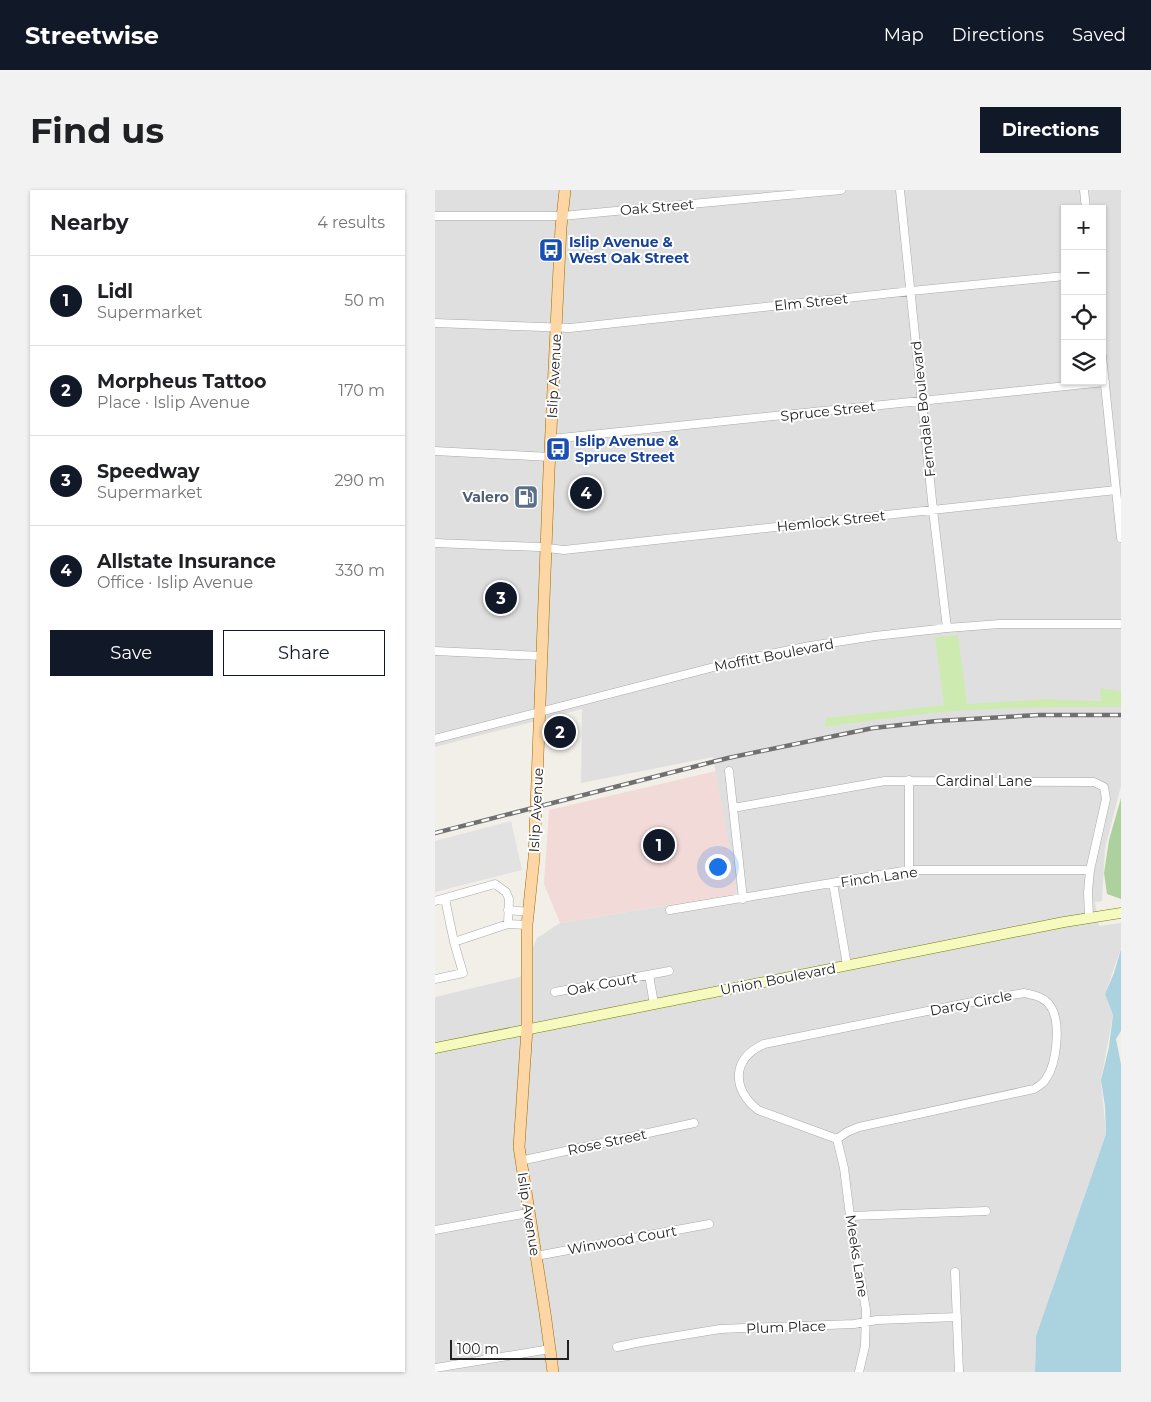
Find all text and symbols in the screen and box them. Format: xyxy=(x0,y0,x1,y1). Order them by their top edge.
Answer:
text: Streetwise xyxy=(25,21,159,50)
text: Map xyxy=(884,24,924,46)
text: Directions xyxy=(952,24,1044,46)
text: Saved xyxy=(1072,24,1126,46)
button: Directions xyxy=(980,107,1121,153)
text: Find us xyxy=(30,109,164,152)
street label: Oak Street xyxy=(619,195,695,219)
map controls xyxy=(1061,205,1106,385)
button: + xyxy=(1061,205,1106,250)
text: Nearby xyxy=(50,210,129,235)
text: 4 results xyxy=(317,213,385,232)
place label: Islip Avenue & West Oak Street xyxy=(569,233,689,267)
bus stop icon: Islip Avenue & West Oak Street xyxy=(538,237,564,263)
button: − xyxy=(1061,250,1106,295)
text: Lidl xyxy=(97,280,133,303)
street label: Elm Street xyxy=(773,289,849,315)
text: 1 xyxy=(63,291,69,310)
text: 50 m xyxy=(344,291,385,310)
button: locate xyxy=(1061,295,1106,340)
text: Supermarket xyxy=(97,303,203,322)
street label: Islip Avenue xyxy=(543,333,565,419)
street label: Ferndale Boulevard xyxy=(907,340,939,478)
button: layers xyxy=(1061,340,1106,385)
text: Morpheus Tattoo xyxy=(97,370,266,393)
text: 2 xyxy=(61,381,71,400)
text: 170 m xyxy=(338,381,385,400)
text: Place · Islip Avenue xyxy=(97,393,250,412)
street label: Spruce Street xyxy=(780,397,877,425)
place label: Islip Avenue & Spruce Street xyxy=(575,432,679,466)
bus stop icon: Islip Avenue & Spruce Street xyxy=(545,436,571,462)
text: Speedway xyxy=(97,460,200,483)
text: 3 xyxy=(61,471,71,490)
text: 290 m xyxy=(334,471,385,490)
pin: 4 xyxy=(570,474,602,512)
text: Supermarket xyxy=(97,483,203,502)
fuel station icon: Valero xyxy=(513,484,539,510)
place label: Valero xyxy=(462,488,509,506)
street label: Hemlock Street xyxy=(776,506,887,536)
text: Allstate Insurance xyxy=(97,550,276,573)
text: 4 xyxy=(60,561,72,580)
text: 330 m xyxy=(335,561,385,580)
text: Office · Islip Avenue xyxy=(97,573,253,592)
pin: 3 xyxy=(485,579,517,617)
button: Save xyxy=(50,630,213,676)
button: Share xyxy=(223,630,385,676)
street label: Moffitt Boulevard xyxy=(713,635,835,675)
pin: 2 xyxy=(544,713,576,751)
street label: Islip Avenue xyxy=(525,767,547,853)
street label: Cardinal Lane xyxy=(936,772,1032,790)
pin: 1 xyxy=(643,826,675,864)
your location xyxy=(705,854,731,880)
street label: Finch Lane xyxy=(839,863,919,891)
street label: Union Boulevard xyxy=(719,959,837,999)
street label: Oak Court xyxy=(565,968,639,1000)
street label: Darcy Circle xyxy=(928,986,1014,1020)
street label: Rose Street xyxy=(566,1125,648,1159)
street label: Islip Avenue xyxy=(513,1171,545,1257)
street label: Meeks Lane xyxy=(842,1213,872,1299)
street label: Winwood Court xyxy=(566,1221,678,1258)
street label: Plum Place xyxy=(746,1317,826,1337)
scale bar xyxy=(450,1337,569,1360)
text: 100 m xyxy=(457,1340,499,1358)

